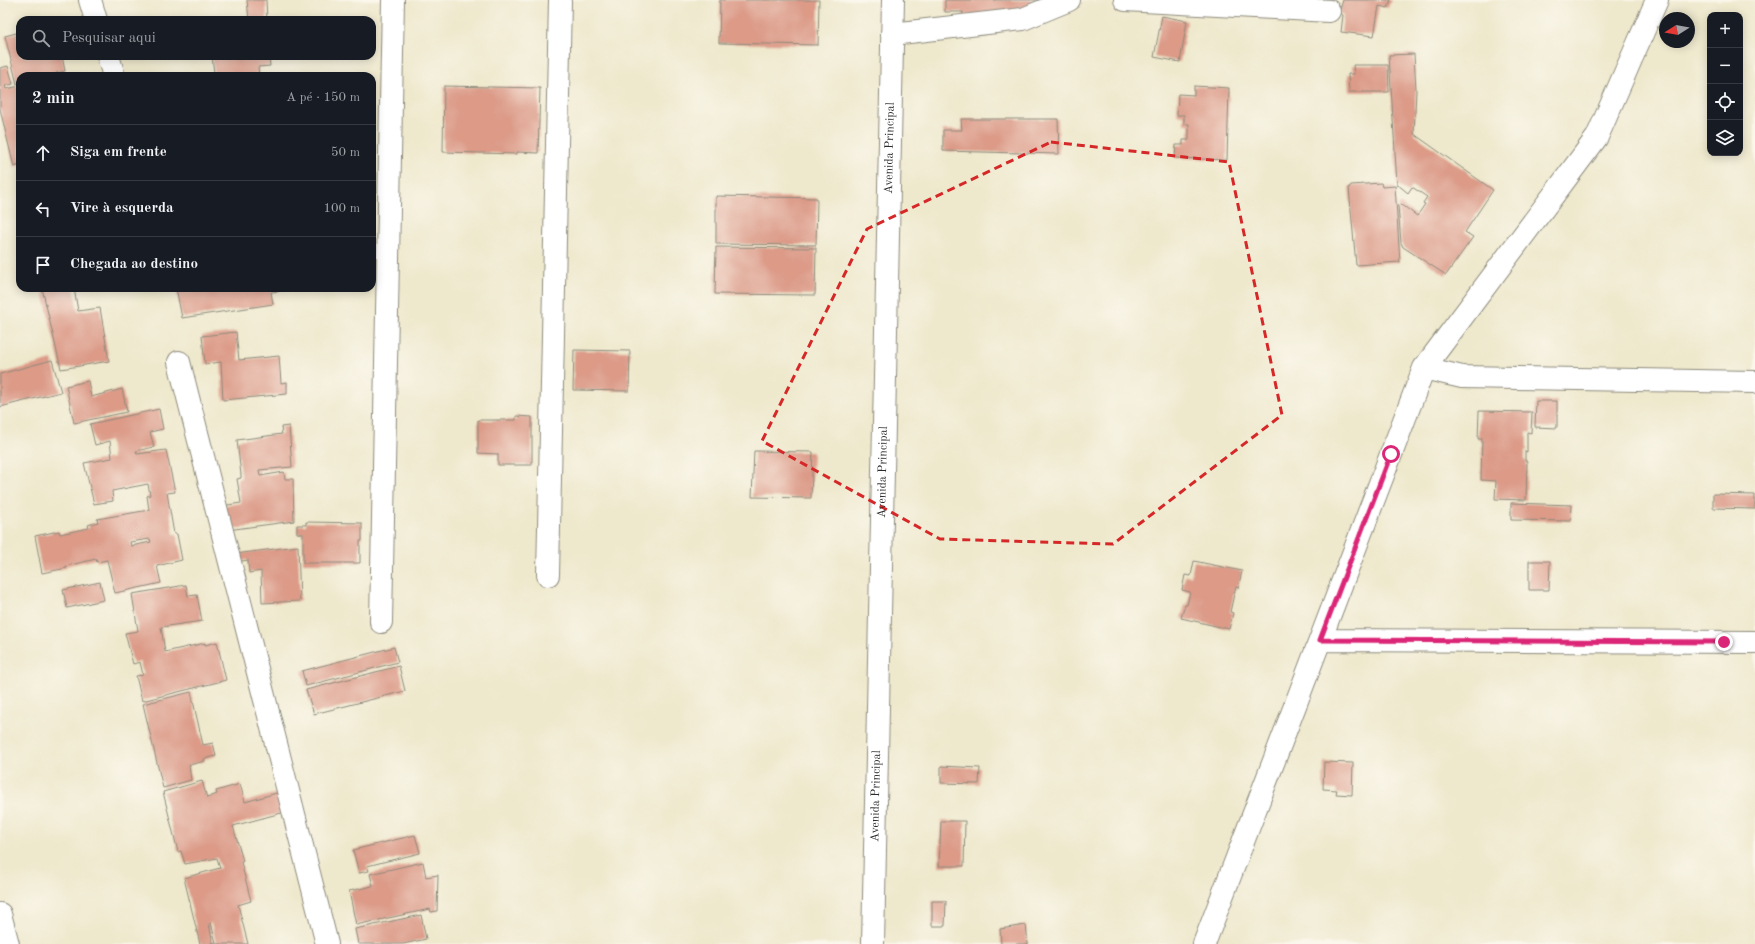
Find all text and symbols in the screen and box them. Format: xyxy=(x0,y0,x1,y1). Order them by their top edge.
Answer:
north arrow xyxy=(1659,12,1695,48)
map controls xyxy=(1707,12,1743,156)
button: + xyxy=(1707,12,1743,48)
search box xyxy=(16,16,376,60)
icon: search xyxy=(30,27,52,49)
text: Pesquisar aqui xyxy=(62,31,156,46)
button: − xyxy=(1707,48,1743,84)
button: locate xyxy=(1707,84,1743,120)
text: 2 min xyxy=(32,90,75,107)
text: A pé · 150 m xyxy=(286,91,360,104)
street label: Avenida Principal xyxy=(883,102,897,194)
button: layers xyxy=(1707,120,1743,156)
icon: ahead xyxy=(32,142,54,164)
text: Siga em frente xyxy=(70,145,167,160)
text: 50 m xyxy=(331,146,360,159)
icon: left xyxy=(32,198,54,220)
text: Vire à esquerda xyxy=(70,201,174,216)
text: 100 m xyxy=(323,202,360,215)
icon: arrive xyxy=(32,254,54,276)
text: Chegada ao destino xyxy=(70,257,198,272)
street label: Avenida Principal xyxy=(876,426,890,518)
route start xyxy=(1382,445,1400,463)
route end xyxy=(1715,633,1733,651)
street label: Avenida Principal xyxy=(869,750,883,842)

